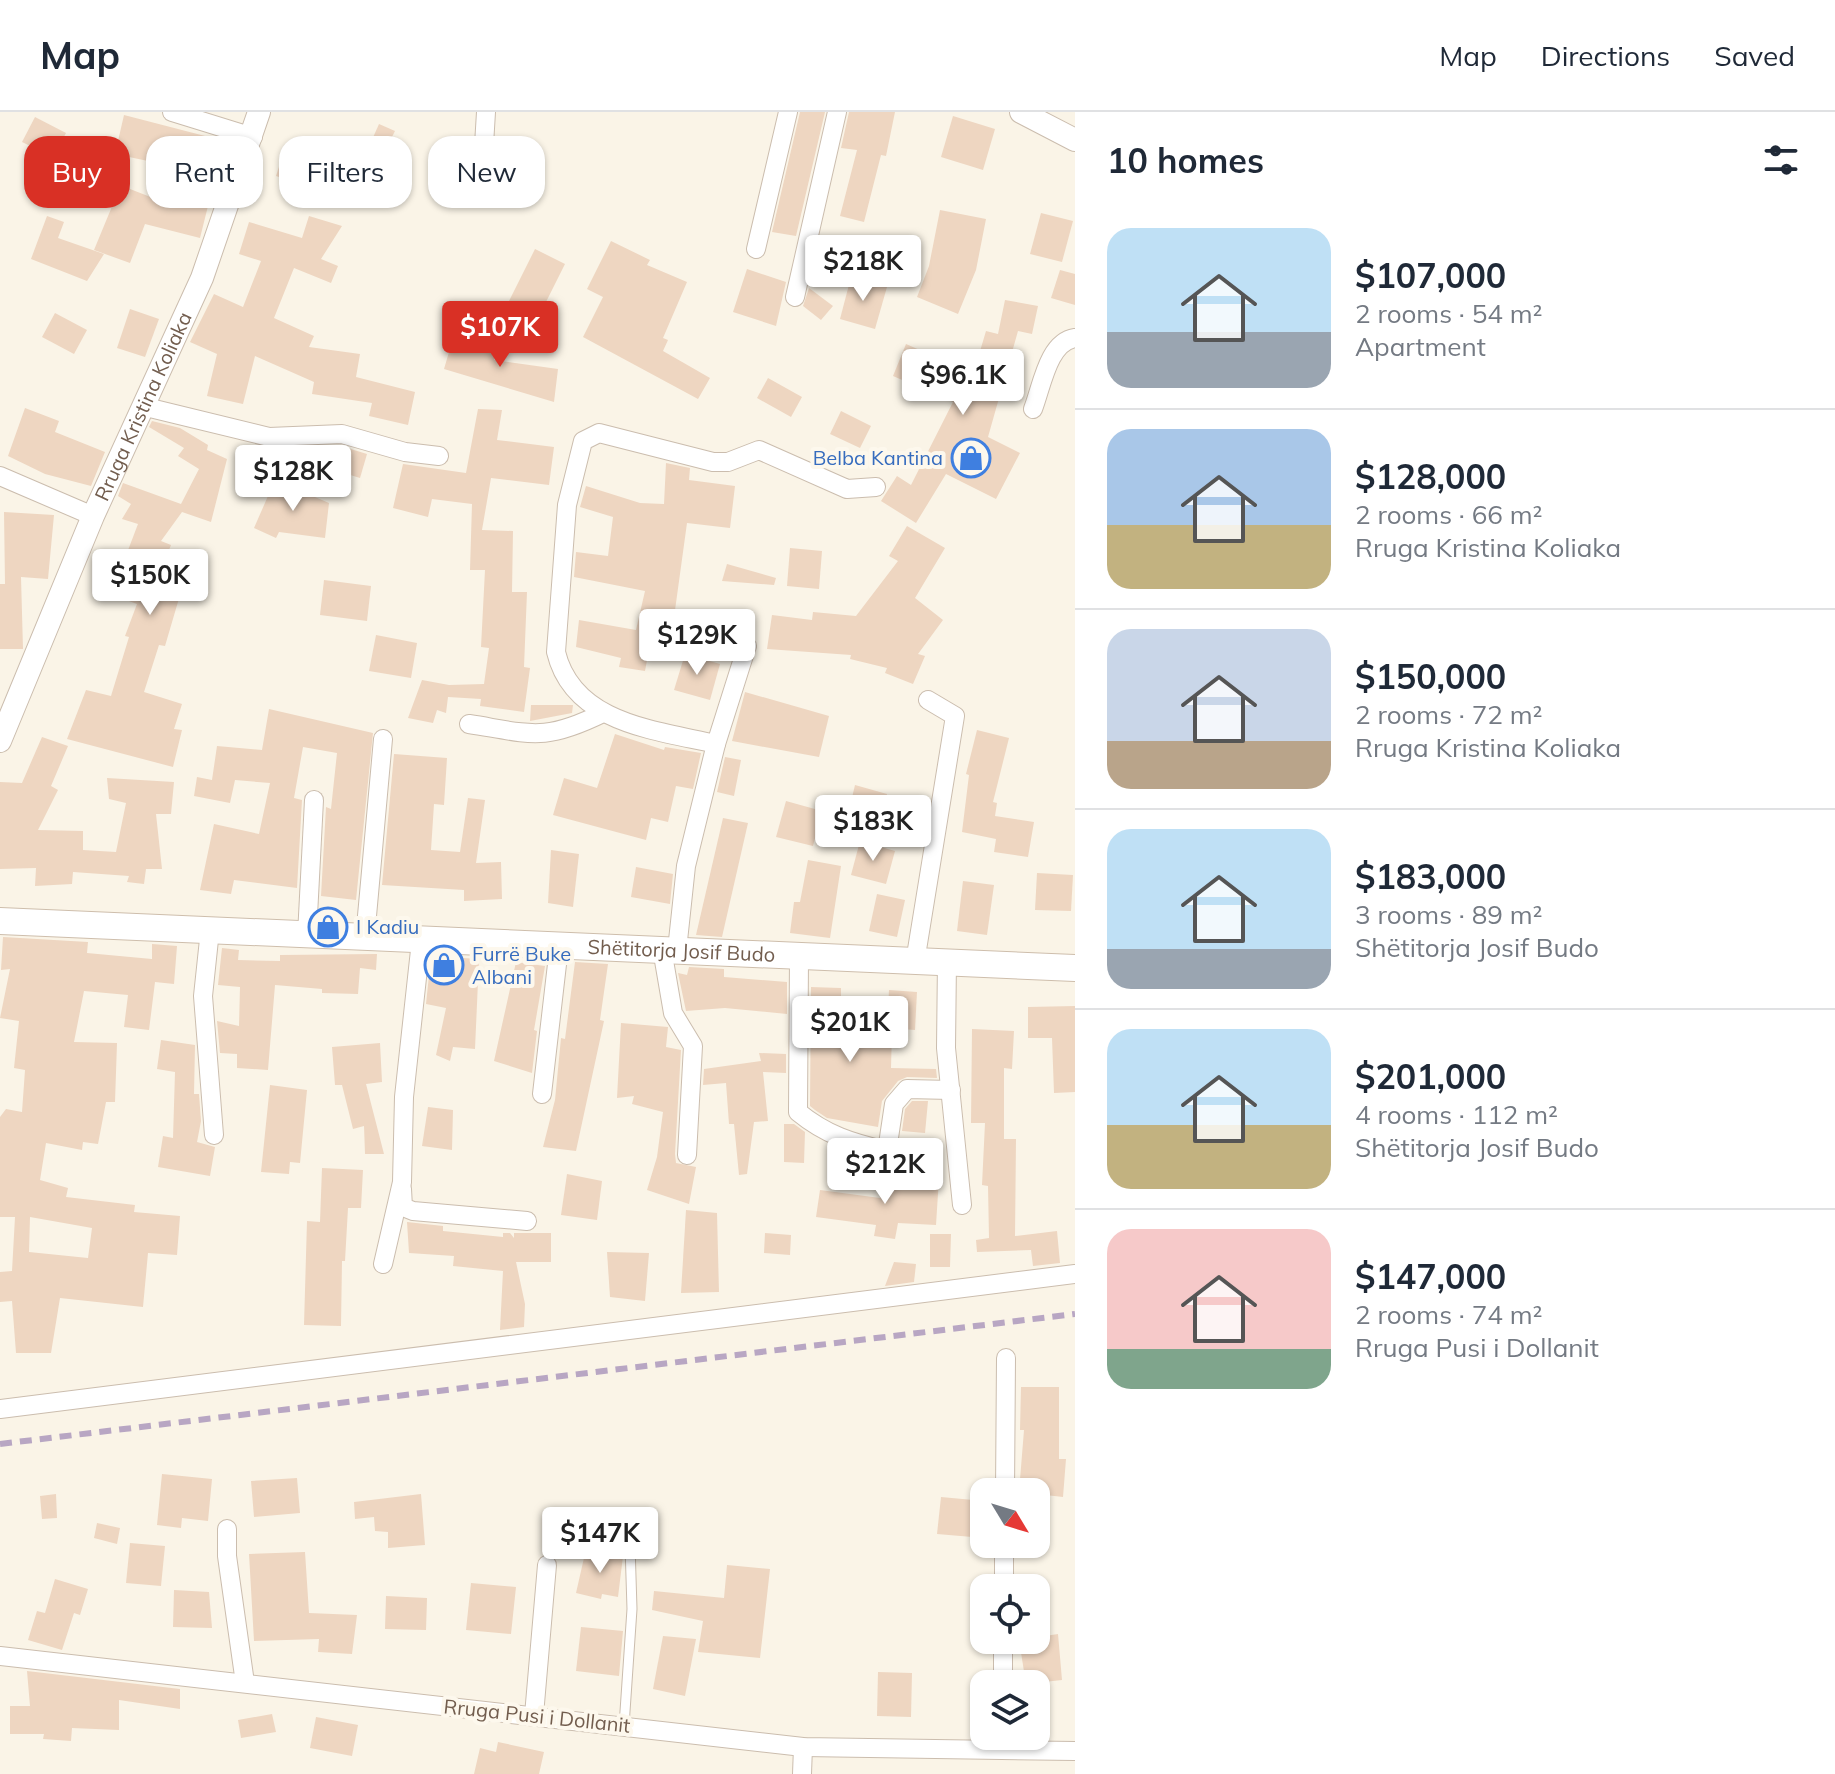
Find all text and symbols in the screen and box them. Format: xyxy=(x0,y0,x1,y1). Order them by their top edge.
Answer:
text: Map xyxy=(40,31,120,79)
text: Map xyxy=(1439,38,1497,73)
text: Directions xyxy=(1541,38,1670,73)
text: Saved xyxy=(1714,38,1795,73)
chip: Buy xyxy=(24,136,130,208)
chip: Rent xyxy=(146,136,263,208)
chip: Filters xyxy=(279,136,412,208)
chip: New xyxy=(428,136,545,208)
icon: filters xyxy=(1759,138,1803,182)
text: 10 homes xyxy=(1107,139,1264,182)
pin: $218K xyxy=(807,235,919,303)
text: $218K xyxy=(823,244,903,277)
text: $107,000 xyxy=(1355,254,1506,297)
icon: home xyxy=(1171,260,1267,356)
text: 2 rooms · 54 m² xyxy=(1355,297,1542,330)
pin: $107K xyxy=(444,301,556,369)
street label: Rruga Kristina Koliaka xyxy=(89,308,197,505)
text: $107K xyxy=(460,310,540,343)
text: Apartment xyxy=(1355,330,1486,363)
pin: $96.1K xyxy=(898,349,1028,417)
text: $96.1K xyxy=(920,358,1006,391)
shop icon: Belba Kantina xyxy=(950,437,992,479)
pin: $128K xyxy=(237,445,349,513)
place label: Belba Kantina xyxy=(813,445,943,470)
text: $128K xyxy=(253,454,333,487)
text: $128,000 xyxy=(1355,455,1506,498)
icon: home xyxy=(1171,461,1267,557)
text: 2 rooms · 66 m² xyxy=(1355,498,1542,531)
text: Rruga Kristina Koliaka xyxy=(1355,531,1621,564)
pin: $150K xyxy=(94,549,206,617)
text: $150K xyxy=(110,558,190,591)
pin: $129K xyxy=(641,609,753,677)
text: $129K xyxy=(657,618,737,651)
text: $150,000 xyxy=(1355,655,1506,698)
icon: home xyxy=(1171,661,1267,757)
text: 2 rooms · 72 m² xyxy=(1355,698,1542,731)
text: Rruga Kristina Koliaka xyxy=(1355,731,1621,764)
pin: $183K xyxy=(817,795,929,863)
text: $183K xyxy=(833,804,913,837)
text: $183,000 xyxy=(1355,855,1506,898)
icon: home xyxy=(1171,861,1267,957)
text: 3 rooms · 89 m² xyxy=(1355,898,1542,931)
shop icon: I Kadiu xyxy=(307,906,349,948)
place label: I Kadiu xyxy=(356,914,419,939)
text: Shëtitorja Josif Budo xyxy=(1355,931,1599,964)
street label: Shëtitorja Josif Budo xyxy=(587,934,776,967)
place label: Furrë Buke Albani xyxy=(472,941,571,989)
shop icon: Furrë Buke Albani xyxy=(423,944,465,986)
pin: $201K xyxy=(794,996,906,1064)
text: $201K xyxy=(810,1005,890,1038)
text: $201,000 xyxy=(1355,1055,1506,1098)
icon: home xyxy=(1171,1061,1267,1157)
text: 4 rooms · 112 m² xyxy=(1355,1098,1558,1131)
text: Shëtitorja Josif Budo xyxy=(1355,1131,1599,1164)
pin: $212K xyxy=(829,1138,941,1206)
text: $212K xyxy=(845,1147,925,1180)
text: $147,000 xyxy=(1355,1255,1506,1298)
icon: home xyxy=(1171,1261,1267,1357)
text: 2 rooms · 74 m² xyxy=(1355,1298,1542,1331)
text: Rruga Pusi i Dollanit xyxy=(1355,1331,1599,1364)
north arrow xyxy=(970,1478,1050,1558)
map controls xyxy=(970,1478,1050,1750)
pin: $147K xyxy=(544,1507,656,1575)
text: $147K xyxy=(560,1516,640,1549)
button: locate xyxy=(970,1574,1050,1654)
button: layers xyxy=(970,1670,1050,1750)
street label: Rruga Pusi i Dollanit xyxy=(442,1693,632,1738)

